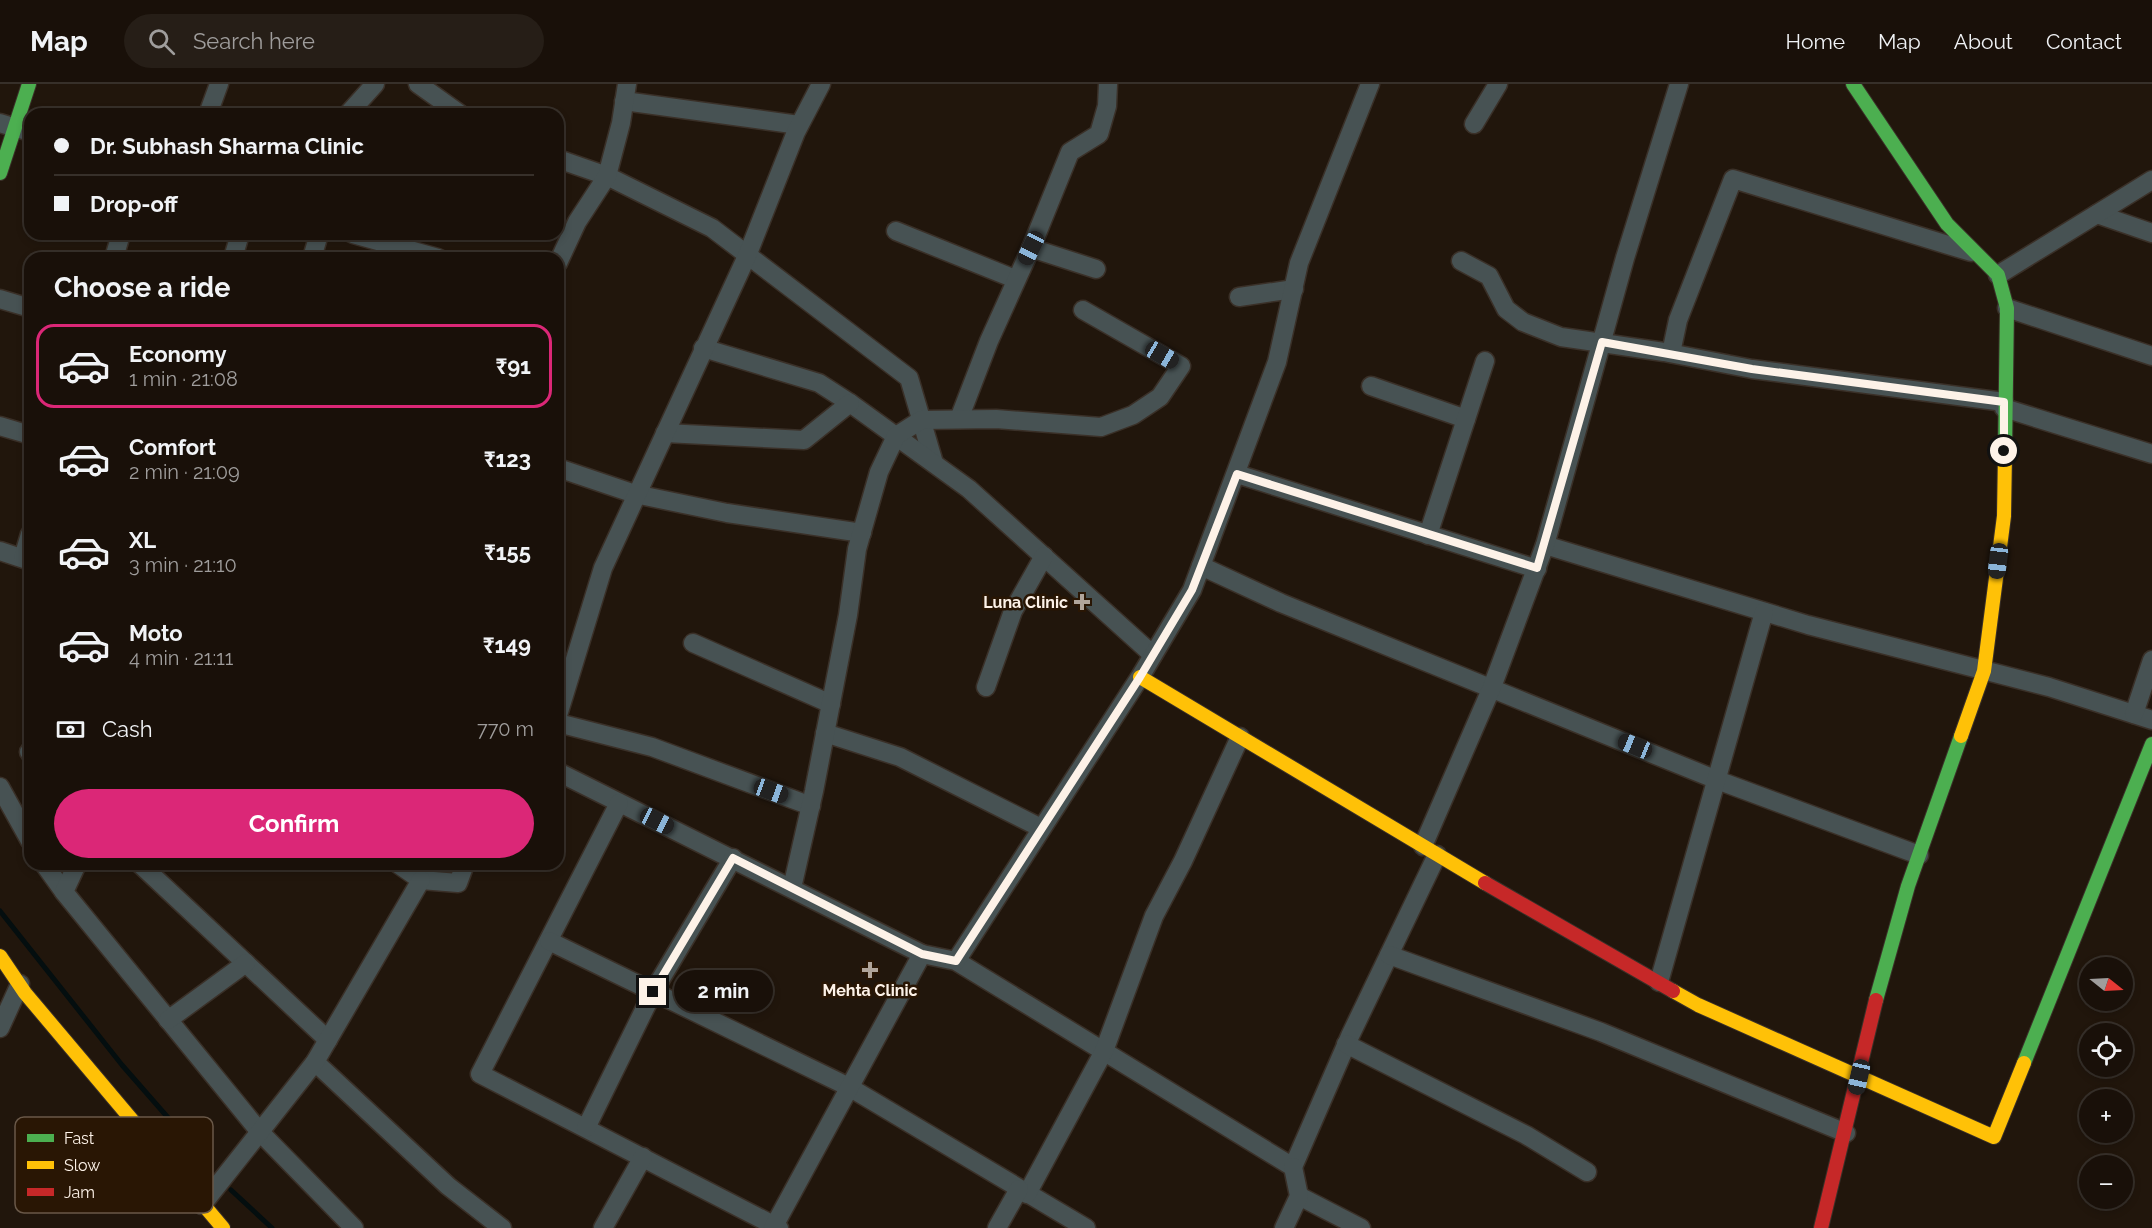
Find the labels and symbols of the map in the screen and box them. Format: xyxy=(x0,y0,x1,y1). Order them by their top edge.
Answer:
car xyxy=(1015,228,1047,268)
car xyxy=(1142,338,1182,372)
route start xyxy=(1990,437,2017,464)
car xyxy=(1987,542,2009,580)
place label: Luna Clinic xyxy=(983,593,1068,612)
marker: Luna Clinic xyxy=(1073,593,1091,611)
car xyxy=(1615,731,1655,761)
car xyxy=(751,776,791,806)
car xyxy=(637,805,677,837)
north arrow xyxy=(2079,957,2133,1011)
marker: Mehta Clinic xyxy=(861,961,879,979)
callout: 2 min xyxy=(674,971,773,1013)
route end xyxy=(639,978,666,1005)
place label: Mehta Clinic xyxy=(823,981,917,1000)
car xyxy=(1846,1057,1872,1097)
legend xyxy=(15,1117,213,1213)
text: Fast xyxy=(64,1129,95,1148)
text: Slow xyxy=(64,1156,100,1175)
text: Jam xyxy=(64,1183,95,1202)

